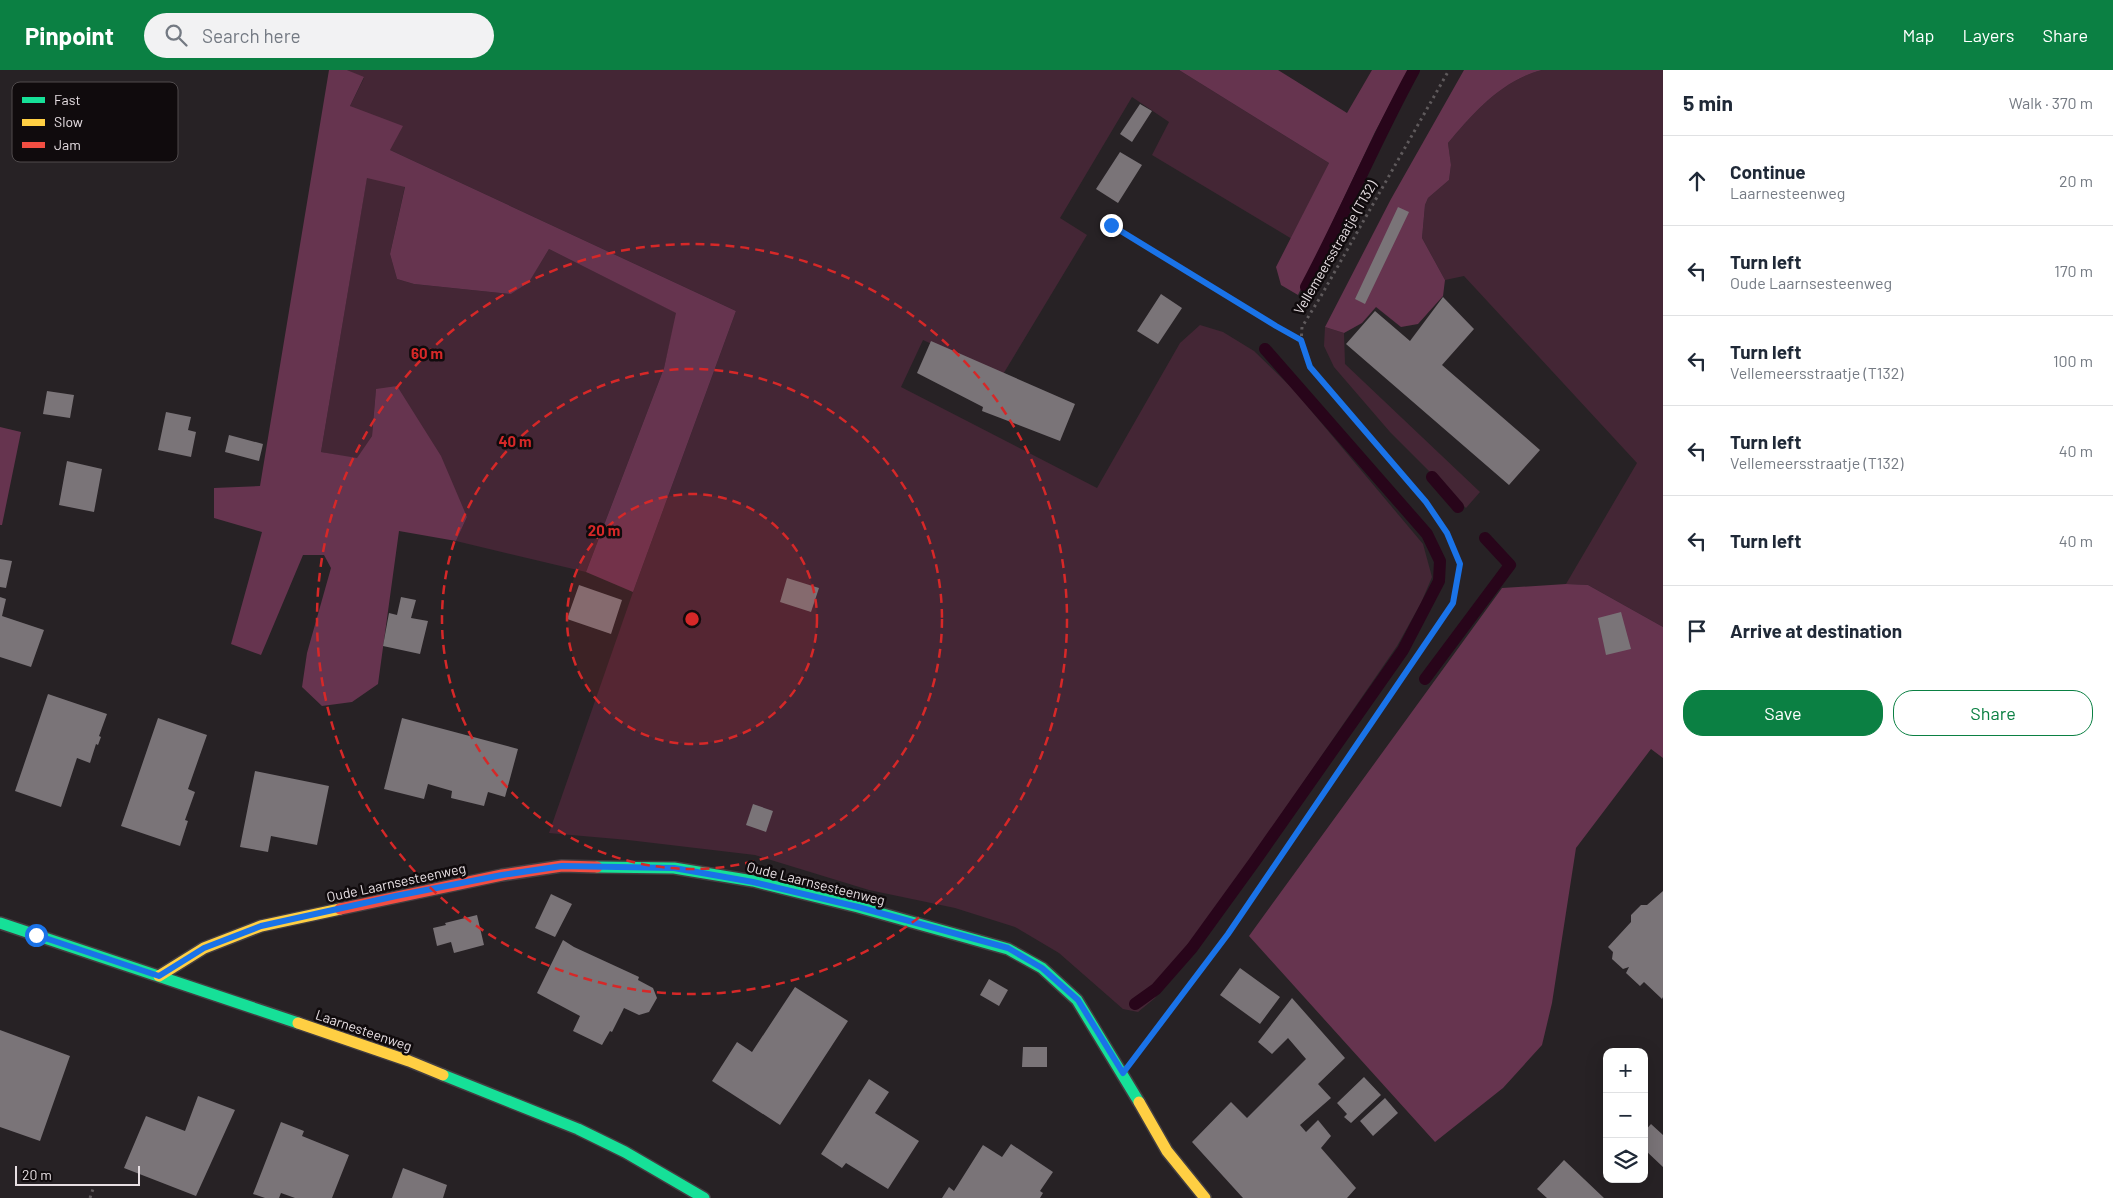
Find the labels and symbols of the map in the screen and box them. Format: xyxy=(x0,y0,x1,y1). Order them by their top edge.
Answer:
legend xyxy=(12,82,178,162)
text: Fast xyxy=(54,91,80,108)
text: Slow xyxy=(54,113,83,130)
text: Jam xyxy=(54,136,81,153)
street label: Vellemeersstraatje (T132) xyxy=(1290,177,1380,317)
route end xyxy=(1100,214,1123,237)
text: 60 m xyxy=(411,344,443,362)
text: 40 m xyxy=(498,432,532,450)
text: 20 m xyxy=(588,521,620,539)
centre of rings xyxy=(683,610,701,628)
street label: Oude Laarnsesteenweg xyxy=(745,858,887,908)
street label: Oude Laarnsesteenweg xyxy=(325,859,467,905)
route start xyxy=(25,924,48,947)
street label: Laarnesteenweg xyxy=(314,1006,414,1054)
scale bar xyxy=(15,1163,140,1186)

